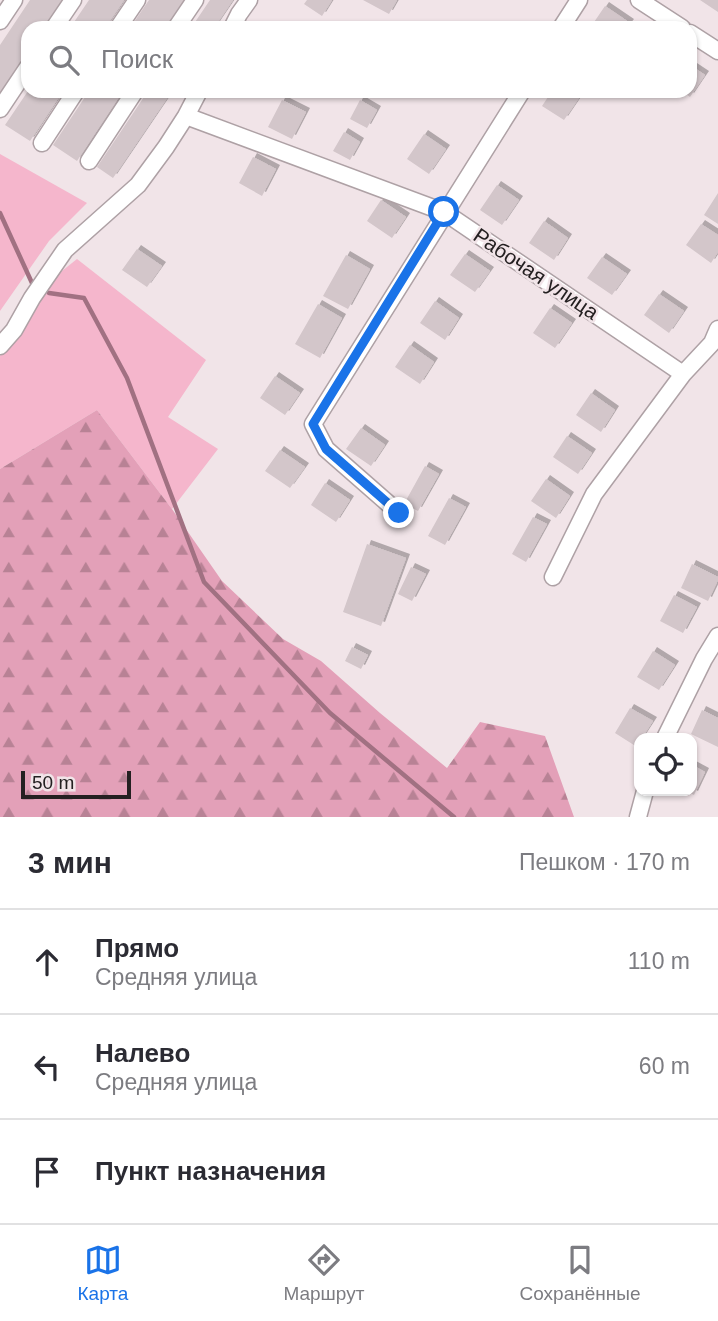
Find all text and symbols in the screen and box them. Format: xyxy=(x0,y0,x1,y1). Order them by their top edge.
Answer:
search box xyxy=(21,21,697,98)
icon: search xyxy=(45,41,83,79)
text: Поиск xyxy=(101,44,173,74)
route start xyxy=(428,196,459,227)
street label: Рабочая улица xyxy=(469,223,603,324)
route end xyxy=(383,497,414,528)
map controls xyxy=(634,733,697,796)
button: locate xyxy=(634,733,697,796)
scale bar xyxy=(21,768,131,800)
text: 50 m xyxy=(32,772,74,793)
text: 3 мин xyxy=(28,846,112,879)
text: Пешком · 170 m xyxy=(519,849,690,875)
text: Прямо xyxy=(95,933,179,963)
icon: ahead xyxy=(28,943,66,981)
text: 110 m xyxy=(628,948,690,974)
text: Средняя улица xyxy=(95,964,257,990)
text: Налево xyxy=(95,1038,190,1068)
icon: left xyxy=(28,1048,66,1086)
text: 60 m xyxy=(639,1053,690,1079)
text: Средняя улица xyxy=(95,1069,257,1095)
icon: arrive xyxy=(28,1153,66,1191)
text: Пункт назначения xyxy=(95,1156,326,1186)
tab: Карта xyxy=(78,1241,128,1305)
tab: Маршрут xyxy=(283,1241,364,1305)
tab: Сохранённые xyxy=(519,1241,640,1305)

